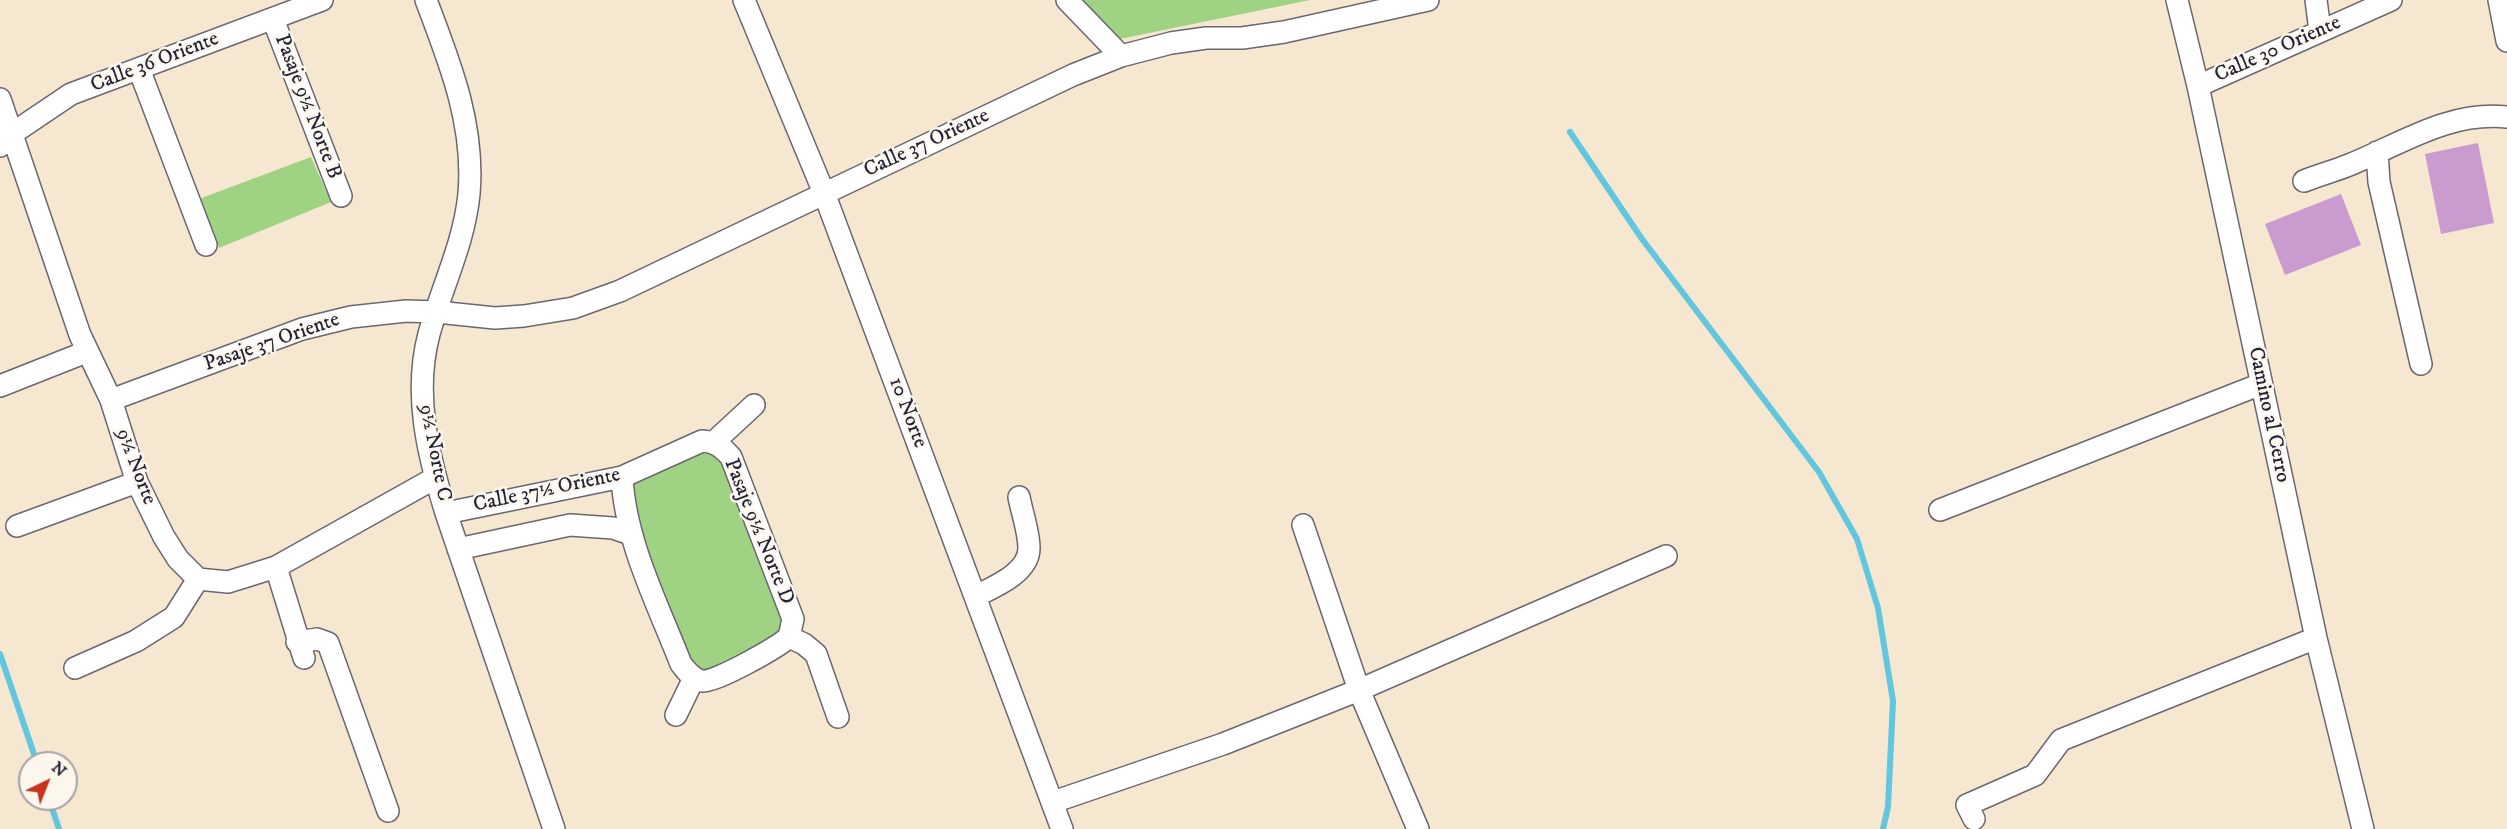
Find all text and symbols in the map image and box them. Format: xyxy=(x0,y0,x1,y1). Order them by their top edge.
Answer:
street label: Calle 30 Oriente xyxy=(2211,11,2345,89)
street label: Calle 36 Oriente xyxy=(87,27,223,99)
street label: Pasaje 9½ Norte B xyxy=(268,31,346,183)
street label: Calle 37 Oriente xyxy=(860,104,994,184)
street label: Pasaje 37 Oriente xyxy=(201,308,343,378)
street label: Camino al Cerro xyxy=(2241,345,2295,485)
street label: 10 Norte xyxy=(882,374,932,452)
street label: 9½ Norte C xyxy=(412,402,456,504)
street label: 9½ Norte xyxy=(109,425,161,509)
street label: Pasaje 9½ Norte D xyxy=(717,455,799,609)
street label: Calle 37½ Oriente xyxy=(471,463,623,519)
north arrow xyxy=(18,751,78,811)
text: N xyxy=(47,757,71,781)

